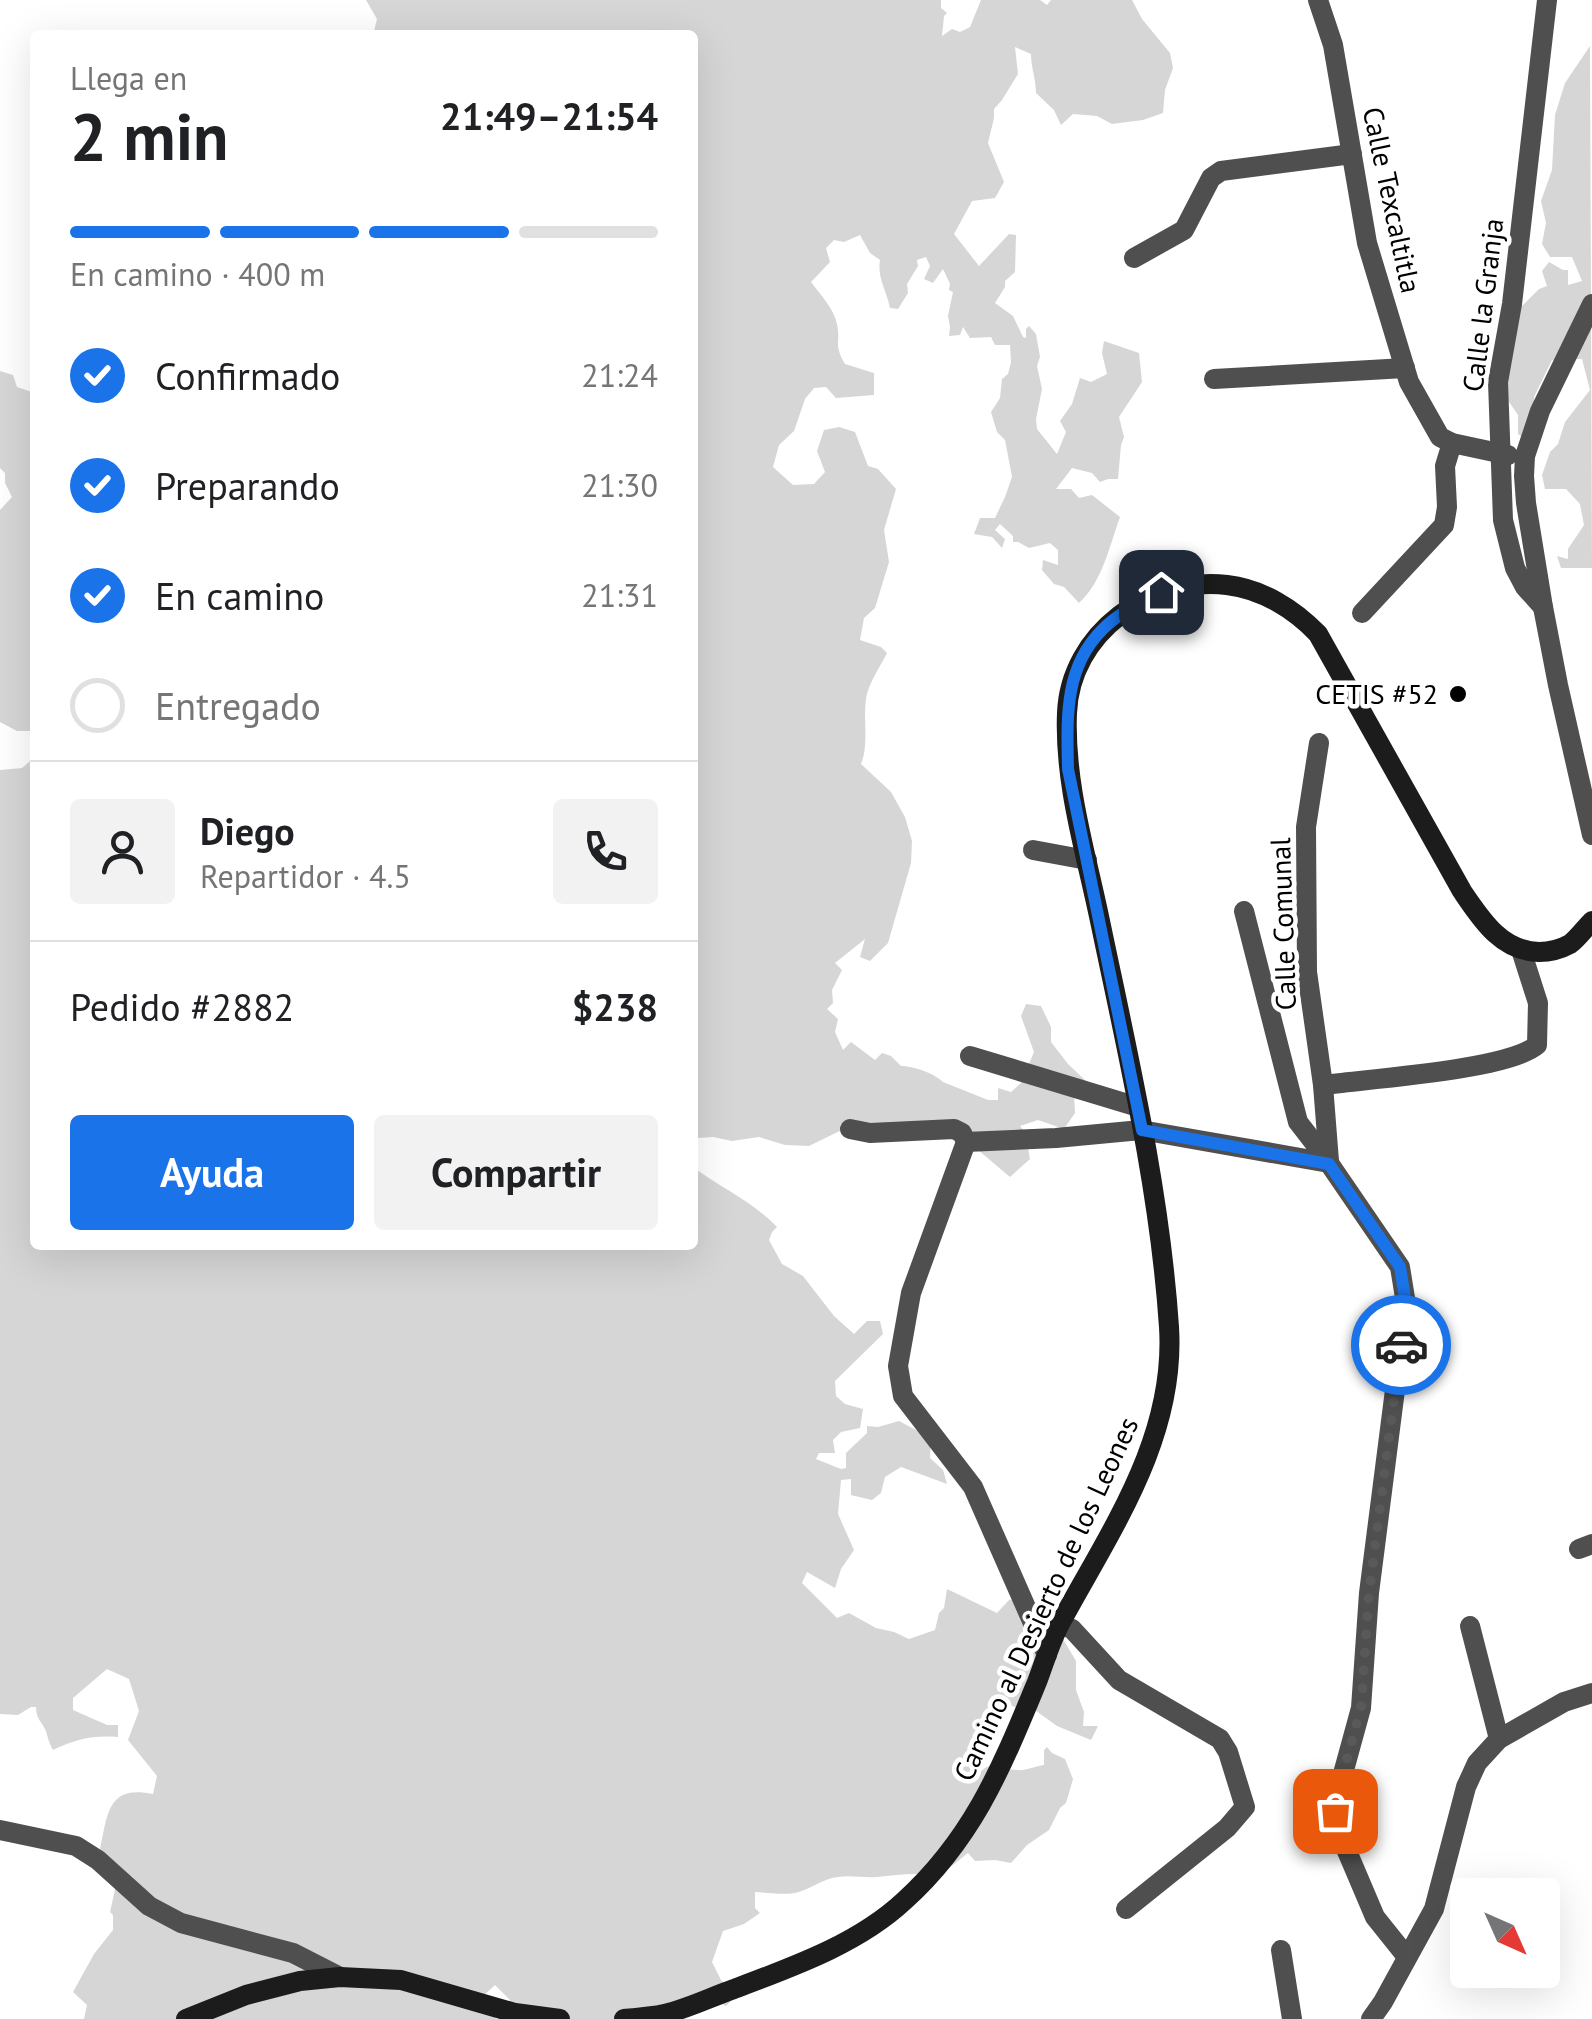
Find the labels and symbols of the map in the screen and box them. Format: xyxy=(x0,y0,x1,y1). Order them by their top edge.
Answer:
street label: Calle Texcaltitla xyxy=(1355,104,1430,296)
street label: Calle la Granja xyxy=(1454,216,1511,394)
pin xyxy=(1119,550,1204,635)
place label: CETIS #52 xyxy=(1315,675,1438,712)
marker: CETIS #52 xyxy=(1447,683,1469,705)
street label: Calle Comunal xyxy=(1261,837,1304,1011)
courier xyxy=(1351,1295,1451,1395)
street label: Camino al Desierto de los Leones xyxy=(945,1411,1146,1787)
pin xyxy=(1293,1769,1378,1854)
north arrow xyxy=(1450,1878,1560,1988)

